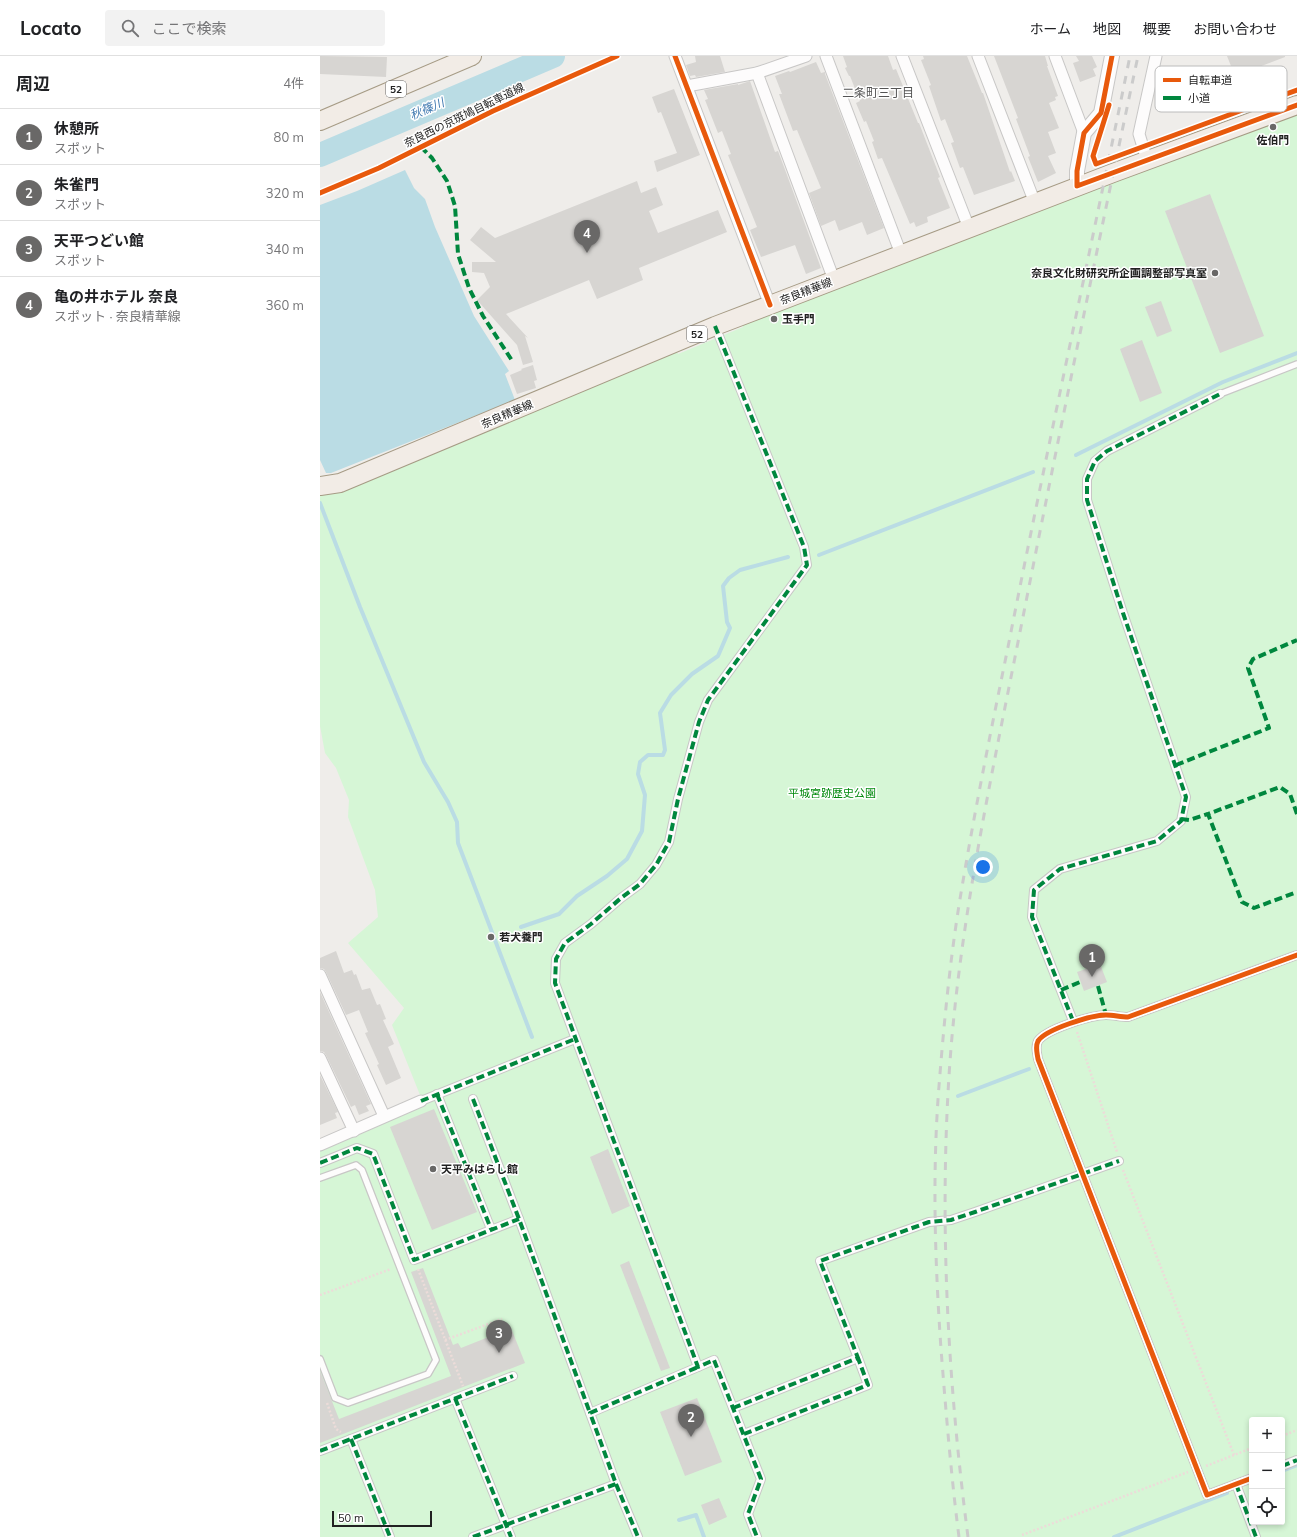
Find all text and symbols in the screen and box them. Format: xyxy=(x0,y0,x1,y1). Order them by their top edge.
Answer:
search box xyxy=(105,10,385,46)
text: Locato xyxy=(20,16,81,40)
icon: search xyxy=(119,17,141,39)
text: ここで検索 xyxy=(151,19,226,38)
text: ホーム xyxy=(1029,20,1071,38)
text: 地図 xyxy=(1093,20,1121,38)
text: 概要 xyxy=(1143,20,1171,38)
text: お問い合わせ xyxy=(1193,20,1277,38)
legend xyxy=(1155,66,1287,112)
text: 周辺 xyxy=(16,73,50,94)
text: 自転車道 xyxy=(1188,73,1232,87)
text: 4件 xyxy=(283,75,304,91)
street label: 奈良西の京斑鳩自転車道線 xyxy=(402,80,526,150)
road number: 52 xyxy=(386,81,406,97)
district label: 二条町三丁目 xyxy=(842,85,914,100)
text: 小道 xyxy=(1188,91,1210,105)
water label: 秋篠川 xyxy=(407,94,448,122)
text: 休憩所 xyxy=(54,119,99,138)
marker: 佐伯門 xyxy=(1268,122,1278,132)
text: 1 xyxy=(25,129,33,145)
text: 80 m xyxy=(274,129,304,145)
place label: 佐伯門 xyxy=(1257,133,1290,147)
text: スポット xyxy=(54,140,106,156)
text: 朱雀門 xyxy=(54,175,99,194)
text: 2 xyxy=(25,185,33,201)
text: 320 m xyxy=(266,185,304,201)
text: スポット xyxy=(54,196,106,212)
pin: 4 xyxy=(574,220,600,253)
text: 天平つどい館 xyxy=(54,231,144,250)
text: 3 xyxy=(25,241,33,257)
text: 340 m xyxy=(266,241,304,257)
text: スポット xyxy=(54,252,106,268)
place label: 奈良文化財研究所企画調整部写真室 xyxy=(1031,266,1207,280)
marker: 奈良文化財研究所企画調整部写真室 xyxy=(1210,268,1220,278)
street label: 奈良精華線 xyxy=(778,275,834,307)
text: 亀の井ホテル 奈良 xyxy=(54,287,178,306)
text: 4 xyxy=(25,297,33,313)
text: 360 m xyxy=(266,297,304,313)
text: スポット · 奈良精華線 xyxy=(54,308,181,324)
place label: 玉手門 xyxy=(782,312,815,326)
marker: 玉手門 xyxy=(769,314,779,324)
road number: 52 xyxy=(687,326,707,342)
street label: 奈良精華線 xyxy=(479,397,535,431)
park label: 平城宮跡歴史公園 xyxy=(788,786,876,800)
your location xyxy=(973,857,993,877)
place label: 若犬養門 xyxy=(499,930,543,944)
marker: 若犬養門 xyxy=(486,932,496,942)
pin: 1 xyxy=(1079,944,1105,977)
place label: 天平みはらし館 xyxy=(441,1162,518,1176)
marker: 天平みはらし館 xyxy=(428,1164,438,1174)
pin: 3 xyxy=(486,1320,512,1353)
pin: 2 xyxy=(678,1404,704,1437)
map controls xyxy=(1249,1417,1285,1525)
button: + xyxy=(1249,1417,1285,1453)
button: − xyxy=(1249,1453,1285,1489)
button: locate xyxy=(1249,1489,1285,1525)
scale bar xyxy=(332,1509,432,1528)
text: 50 m xyxy=(338,1511,364,1525)

